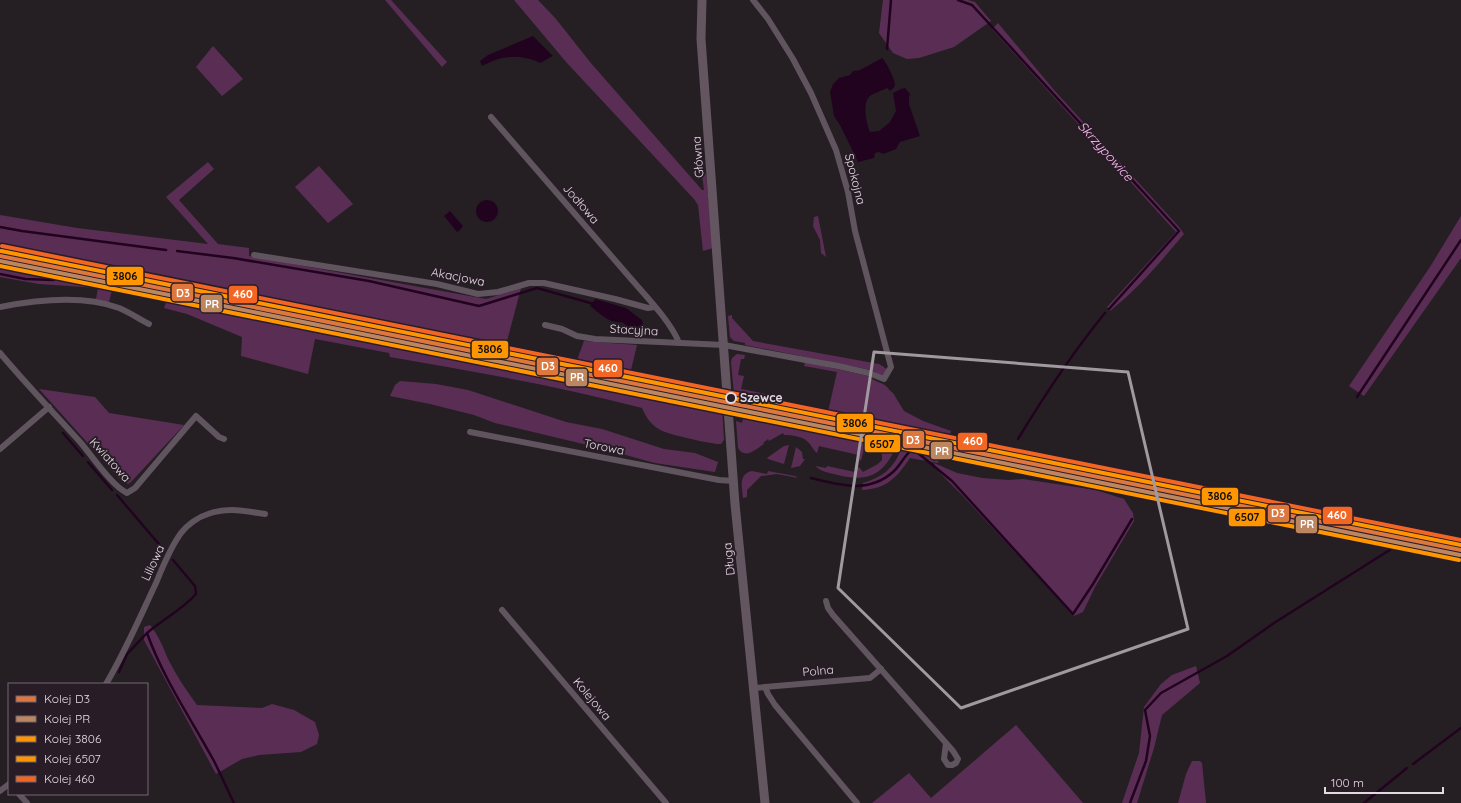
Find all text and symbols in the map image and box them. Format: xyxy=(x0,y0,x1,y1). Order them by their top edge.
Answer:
water label: Skrzypowice xyxy=(1075,118,1138,185)
street label: Główna xyxy=(689,136,706,178)
street label: Spokojna xyxy=(842,152,869,206)
street label: Jodłowa xyxy=(560,181,603,227)
street label: Akacjowa xyxy=(430,264,486,289)
line badge: 3806 xyxy=(106,266,144,286)
text: 3806 xyxy=(113,269,137,283)
line badge: D3 xyxy=(171,283,194,302)
line badge: 460 xyxy=(228,285,258,304)
text: D3 xyxy=(176,286,190,300)
text: 460 xyxy=(233,287,253,301)
line badge: PR xyxy=(200,294,223,313)
text: PR xyxy=(205,297,220,311)
street label: Stacyjna xyxy=(609,321,659,338)
line badge: 3806 xyxy=(471,340,509,359)
text: 3806 xyxy=(478,342,502,356)
line badge: D3 xyxy=(536,357,559,376)
text: D3 xyxy=(541,359,555,373)
line badge: 460 xyxy=(593,359,623,378)
text: 460 xyxy=(598,361,618,375)
line badge: PR xyxy=(565,368,588,387)
text: PR xyxy=(570,370,585,384)
place label: Szewce xyxy=(740,390,782,405)
marker: Szewce xyxy=(725,392,737,404)
line badge: 3806 xyxy=(836,413,874,433)
text: 3806 xyxy=(843,416,867,430)
line badge: D3 xyxy=(902,430,925,449)
line badge: 460 xyxy=(957,432,988,451)
text: D3 xyxy=(906,433,920,447)
street label: Kwiatowa xyxy=(87,434,134,485)
line badge: 6507 xyxy=(864,434,901,453)
text: 460 xyxy=(963,434,983,448)
street label: Torowa xyxy=(583,435,626,458)
text: 6507 xyxy=(870,437,894,451)
line badge: PR xyxy=(930,441,953,460)
text: PR xyxy=(935,444,950,458)
line badge: 3806 xyxy=(1201,487,1239,506)
text: 3806 xyxy=(1208,489,1232,503)
line badge: D3 xyxy=(1267,504,1290,523)
text: D3 xyxy=(1271,506,1285,520)
line badge: 460 xyxy=(1322,506,1353,525)
line badge: 6507 xyxy=(1228,508,1266,527)
text: 460 xyxy=(1327,508,1347,522)
text: 6507 xyxy=(1235,510,1259,524)
line badge: PR xyxy=(1295,515,1318,534)
text: PR xyxy=(1300,517,1315,531)
street label: Liliowa xyxy=(138,542,167,583)
street label: Długa xyxy=(719,542,738,576)
street label: Polna xyxy=(802,662,834,679)
street label: Kolejowa xyxy=(570,674,615,723)
legend xyxy=(8,683,148,795)
text: Kolej D3 xyxy=(44,691,90,706)
text: Kolej PR xyxy=(44,711,90,726)
text: Kolej 3806 xyxy=(44,731,102,746)
text: Kolej 6507 xyxy=(44,751,101,766)
scale bar xyxy=(1325,769,1443,795)
text: Kolej 460 xyxy=(44,771,95,786)
text: 100 m xyxy=(1331,775,1364,790)

